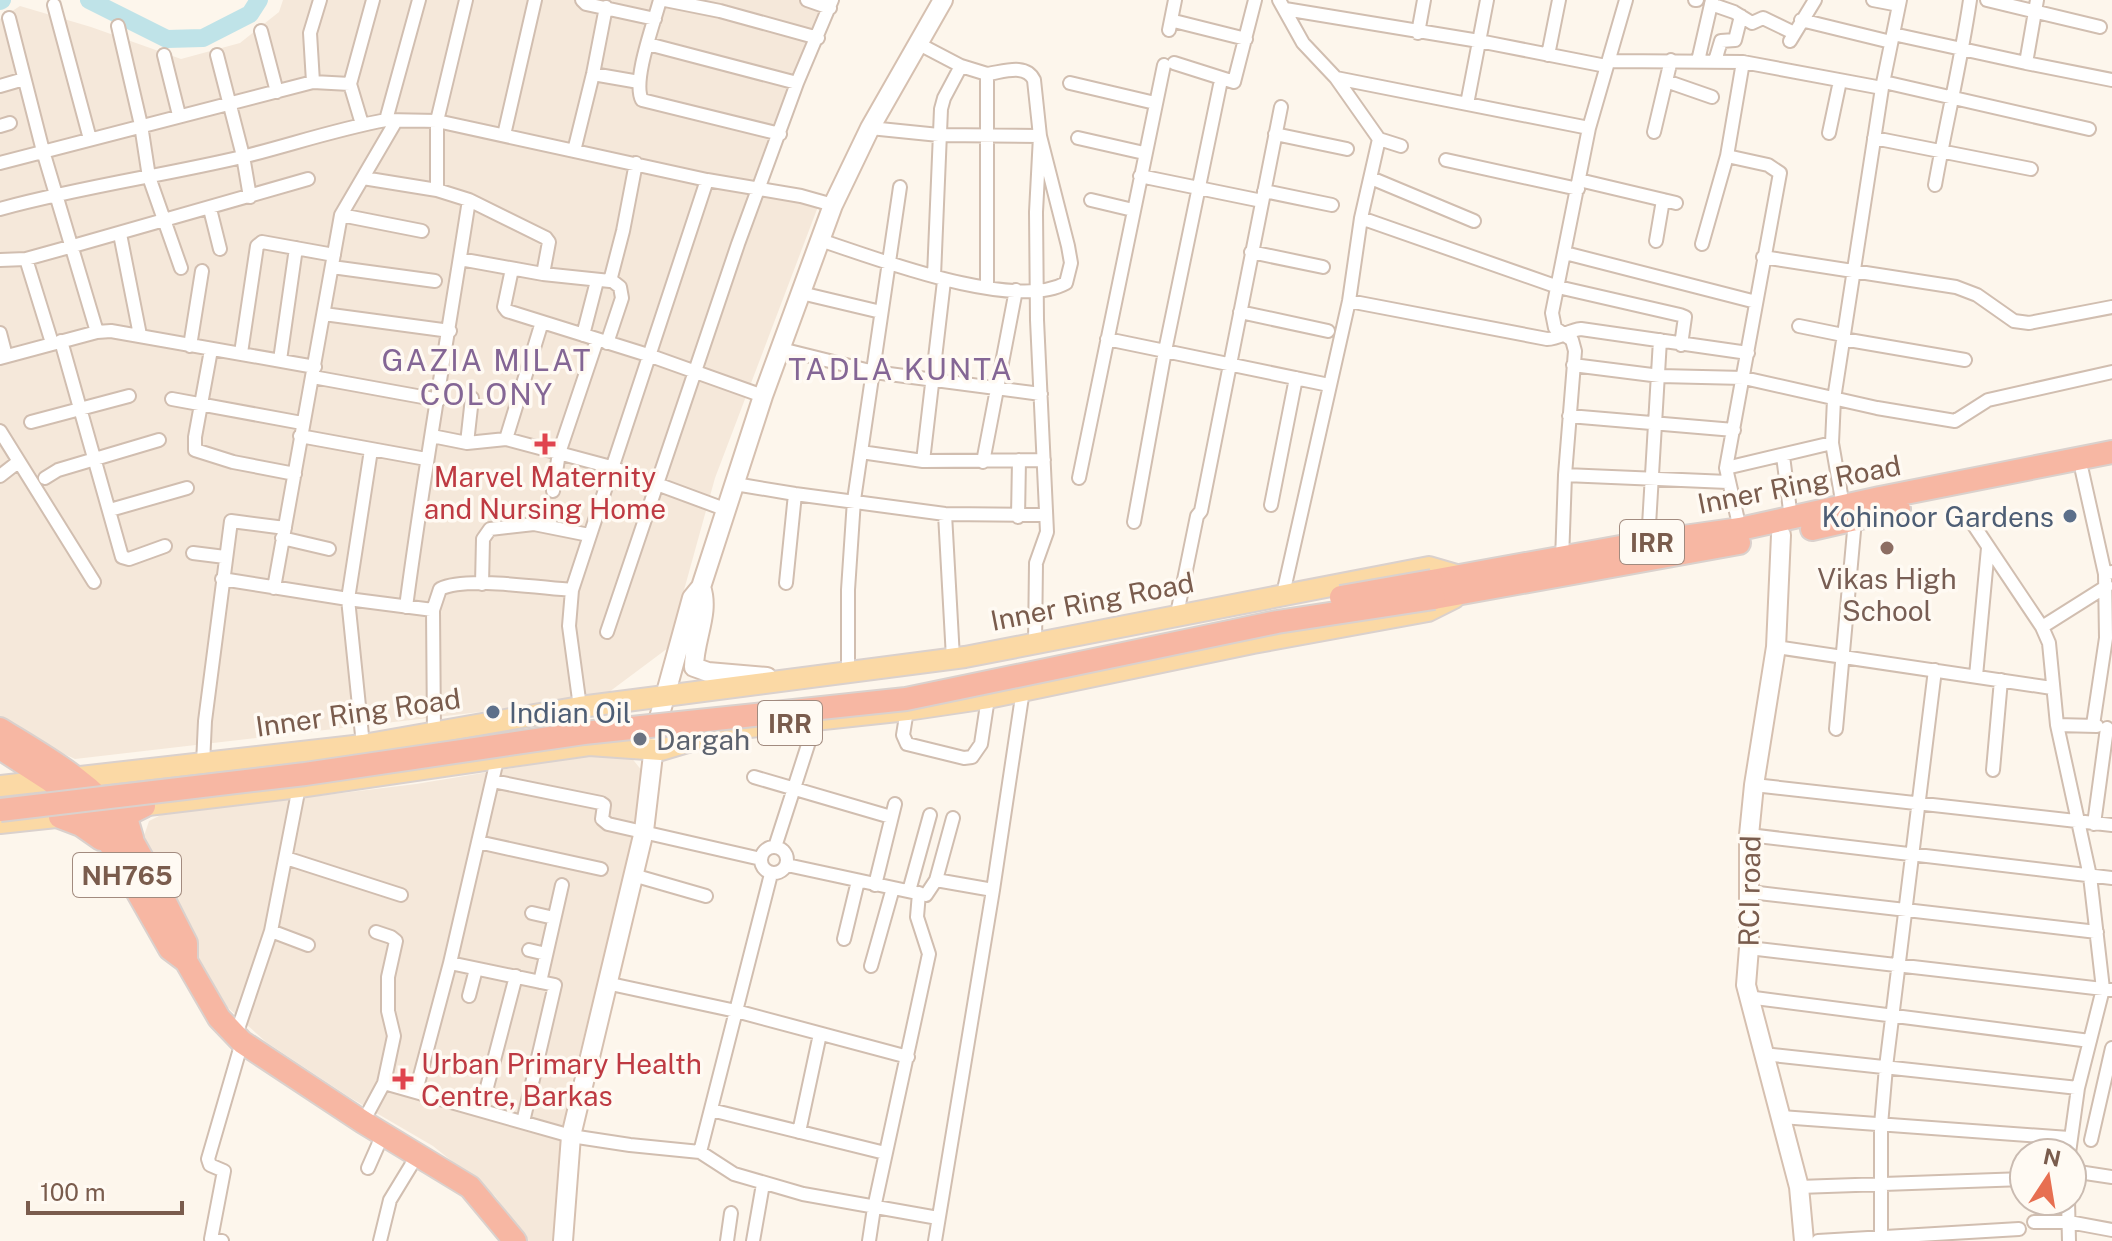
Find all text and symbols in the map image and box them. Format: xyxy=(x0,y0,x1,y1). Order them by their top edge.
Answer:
district label: GAZIA MILAT COLONY xyxy=(381,342,593,412)
district label: TADLA KUNTA xyxy=(788,351,1014,387)
marker: Marvel Maternity and Nursing Home xyxy=(534,433,556,455)
street label: Inner Ring Road xyxy=(1695,448,1903,520)
place label: Marvel Maternity and Nursing Home xyxy=(424,460,666,525)
place label: Kohinoor Gardens xyxy=(1822,500,2054,533)
marker: Kohinoor Gardens xyxy=(2061,507,2079,525)
road number: IRR xyxy=(1620,520,1684,564)
marker: Vikas High School xyxy=(1878,539,1896,557)
place label: Vikas High School xyxy=(1817,562,1957,627)
street label: Inner Ring Road xyxy=(988,565,1196,637)
street label: Inner Ring Road xyxy=(253,681,463,743)
place label: Indian Oil xyxy=(509,696,631,729)
road number: IRR xyxy=(758,701,822,745)
marker: Indian Oil xyxy=(484,703,502,721)
place label: Dargah xyxy=(656,723,750,756)
marker: Dargah xyxy=(631,730,649,748)
street label: RCI road xyxy=(1732,835,1766,947)
road number: NH765 xyxy=(73,853,181,897)
place label: Urban Primary Health Centre, Barkas xyxy=(421,1047,702,1112)
marker: Urban Primary Health Centre, Barkas xyxy=(392,1068,414,1090)
north arrow xyxy=(2008,1137,2088,1217)
text: N xyxy=(2041,1143,2063,1172)
scale bar xyxy=(28,1165,182,1215)
text: 100 m xyxy=(40,1178,106,1206)

